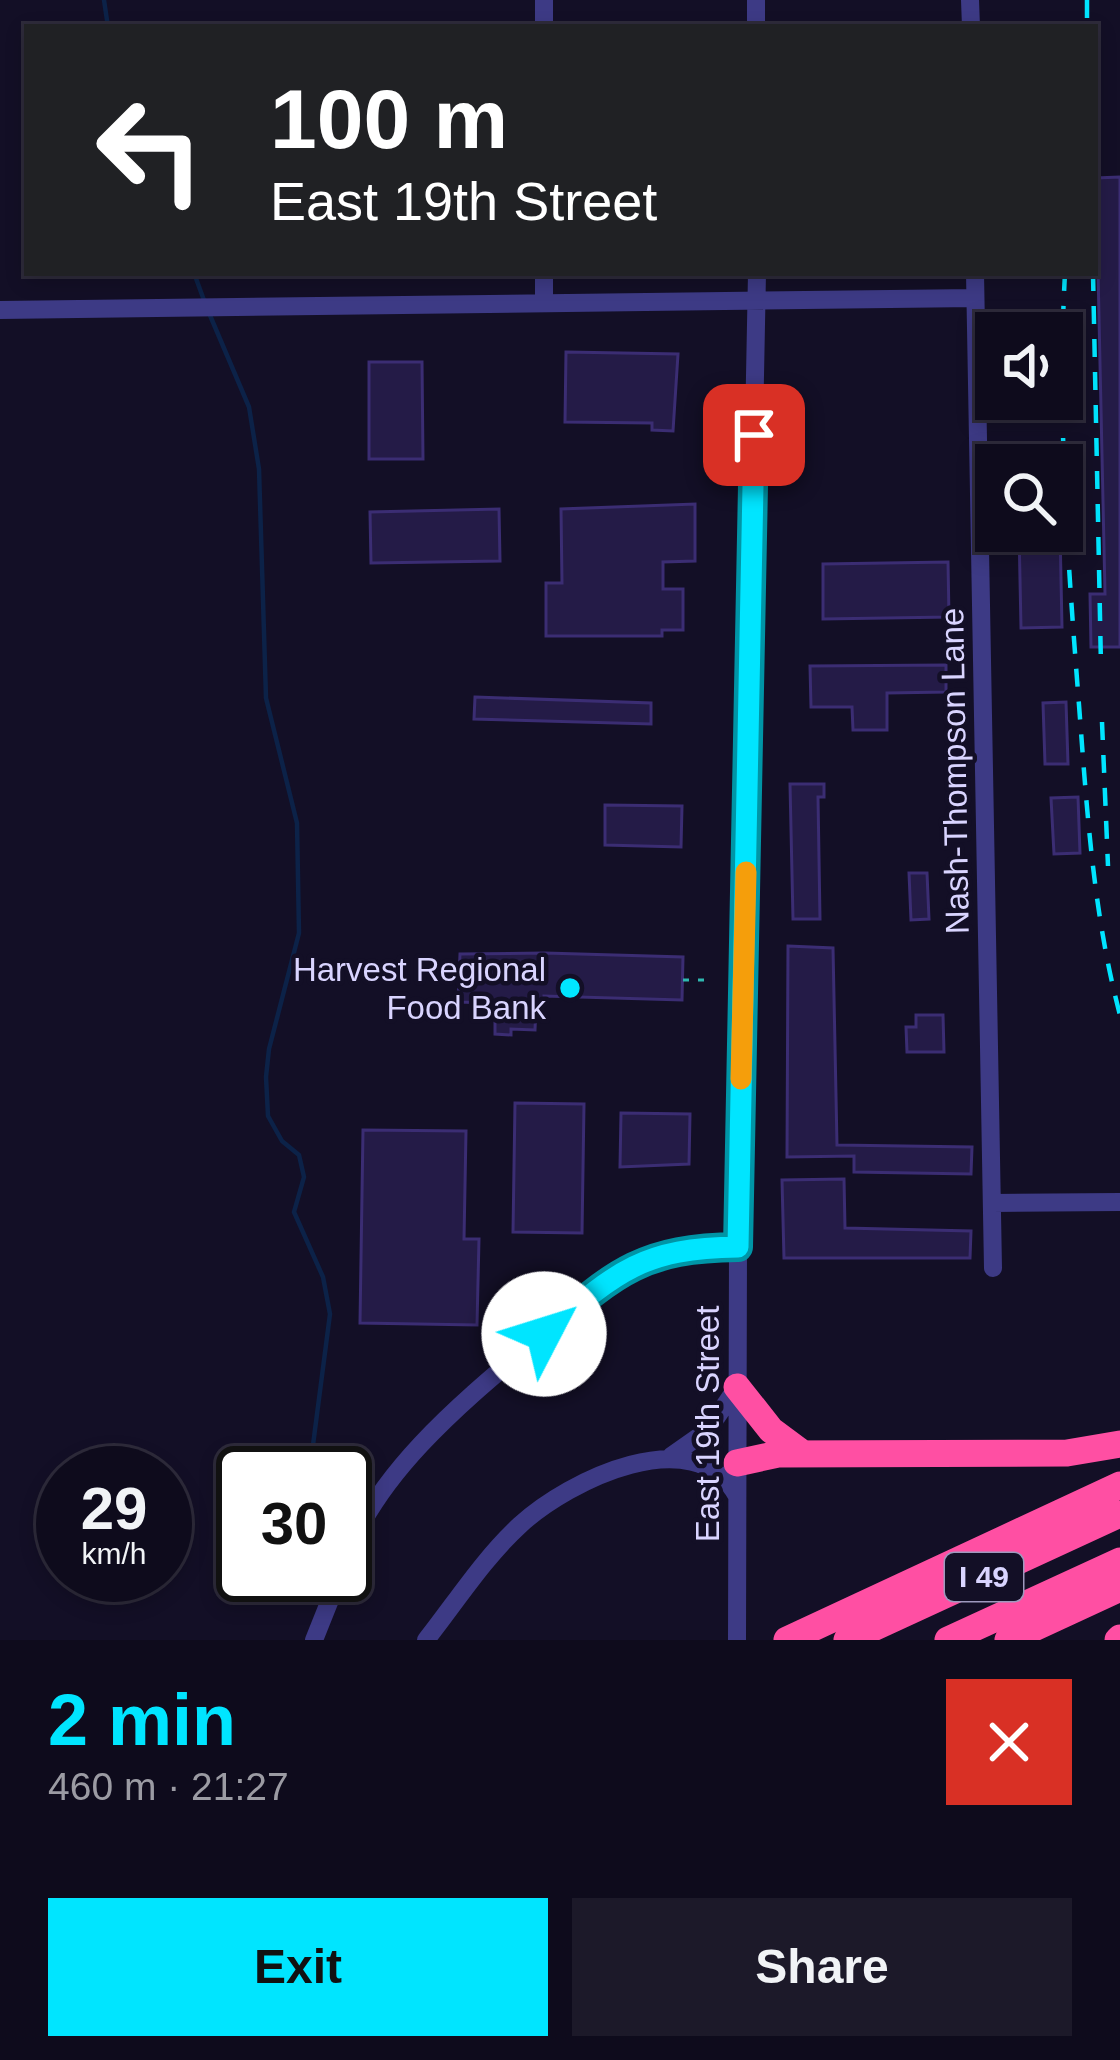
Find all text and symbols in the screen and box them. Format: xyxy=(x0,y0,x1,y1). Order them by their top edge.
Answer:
icon: left xyxy=(72,72,228,228)
text: 100 m xyxy=(270,72,508,166)
text: East 19th Street xyxy=(270,171,657,231)
map controls xyxy=(975,312,1083,552)
button: sound xyxy=(975,312,1083,420)
pin xyxy=(703,384,805,486)
icon: arrive xyxy=(721,402,787,468)
button: search xyxy=(975,444,1083,552)
street label: Nash-Thompson Lane xyxy=(933,607,976,935)
place label: Harvest Regional Food Bank xyxy=(293,951,546,1026)
marker: Harvest Regional Food Bank xyxy=(557,975,583,1001)
position arrow xyxy=(481,1271,607,1397)
street label: East 19th Street xyxy=(689,1306,726,1542)
speed limit sign: 30 xyxy=(216,1446,372,1602)
text: 29 xyxy=(81,1475,147,1542)
text: km/h xyxy=(81,1537,147,1570)
road number: I 49 xyxy=(945,1553,1023,1601)
button: close xyxy=(946,1679,1072,1805)
text: 2 min xyxy=(48,1680,236,1760)
text: 460 m · 21:27 xyxy=(48,1765,289,1808)
button: Exit xyxy=(48,1898,548,2036)
button: Share xyxy=(572,1898,1072,2036)

